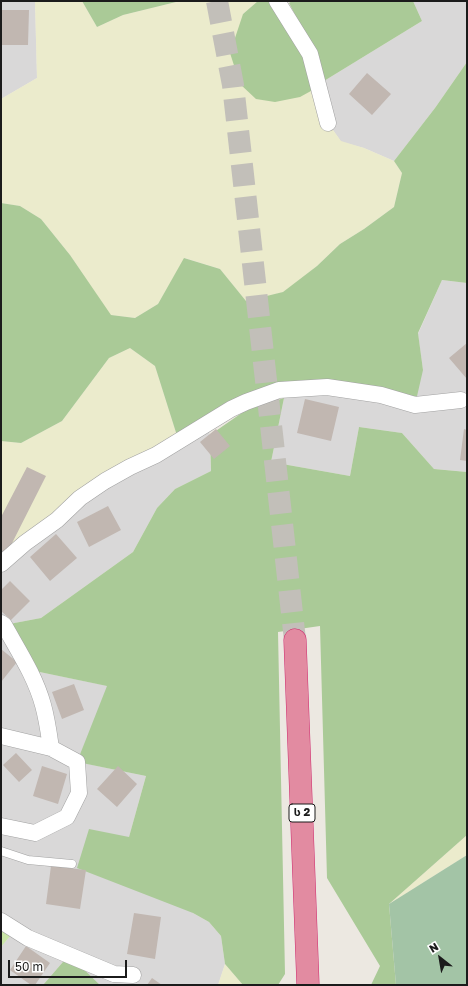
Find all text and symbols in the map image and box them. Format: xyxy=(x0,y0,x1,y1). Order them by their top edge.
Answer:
road number: ს 2 xyxy=(289,804,315,822)
north arrow xyxy=(420,938,460,978)
text: N xyxy=(427,940,440,955)
scale bar xyxy=(10,952,129,978)
text: 50 m xyxy=(15,959,43,974)

